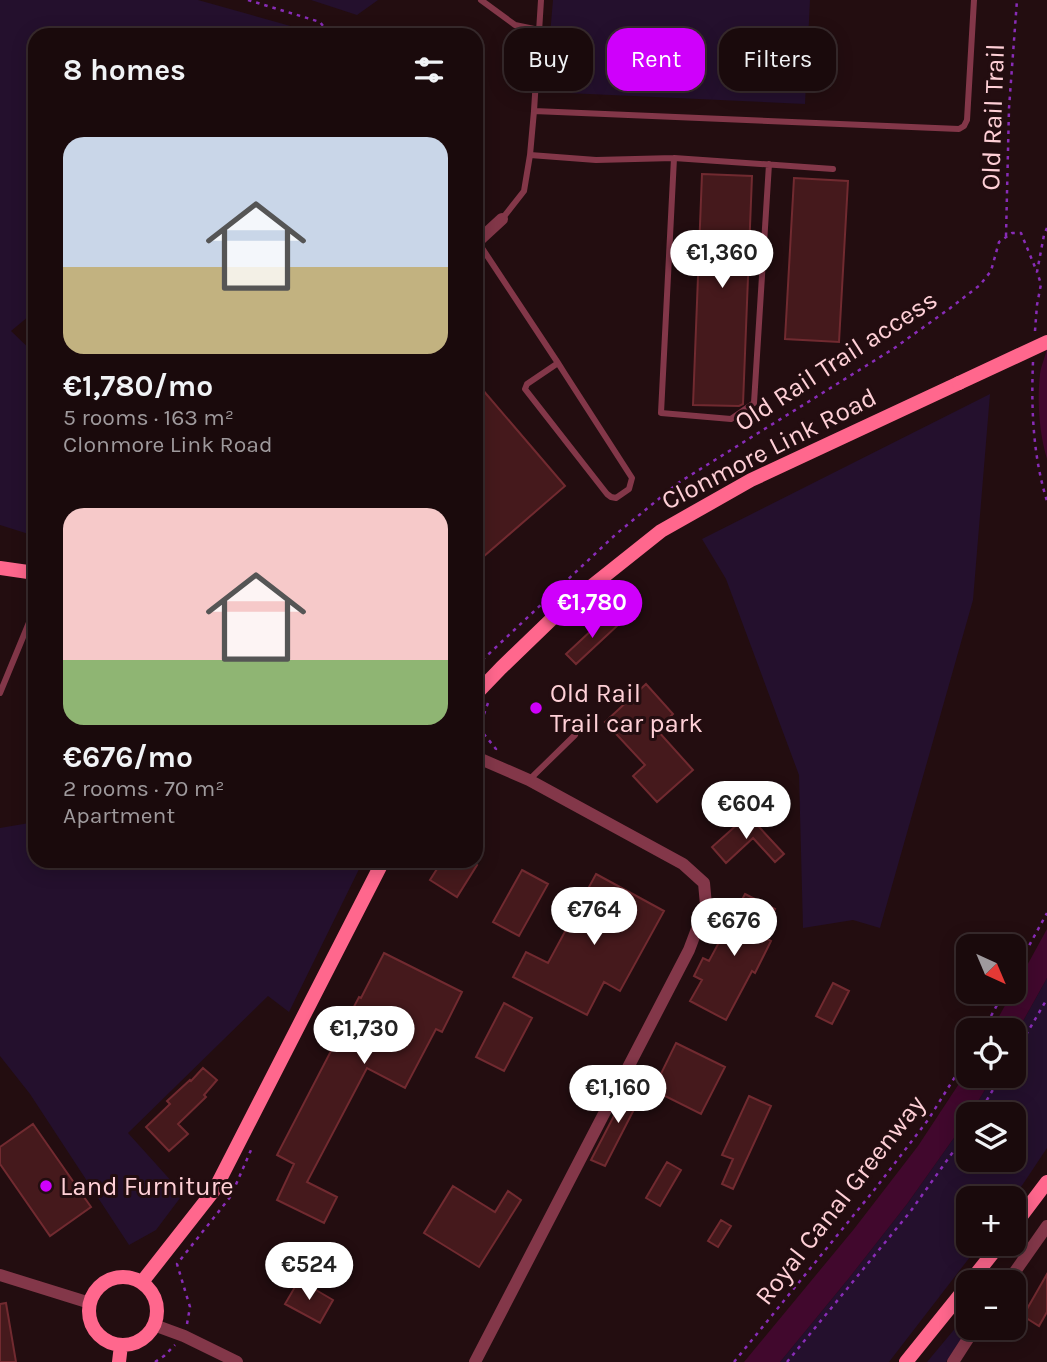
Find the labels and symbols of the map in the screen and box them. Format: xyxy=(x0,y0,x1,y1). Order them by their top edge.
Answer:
street label: Old Rail Trail xyxy=(975,43,1011,191)
pin: €1,360 xyxy=(665,230,779,290)
street label: Old Rail Trail access xyxy=(729,284,943,438)
street label: Clonmore Link Road xyxy=(656,381,882,517)
pin: €1,780 xyxy=(535,580,649,640)
place label: Old Rail Trail car park xyxy=(550,678,703,739)
marker: Old Rail Trail car park xyxy=(528,700,544,716)
pin: €604 xyxy=(705,782,787,841)
pin: €764 xyxy=(553,888,635,947)
pin: €676 xyxy=(693,898,775,958)
north arrow xyxy=(956,934,1026,1004)
pin: €1,730 xyxy=(307,1006,421,1066)
pin: €1,160 xyxy=(561,1066,675,1125)
street label: Royal Canal Greenway xyxy=(749,1089,931,1311)
place label: Land Furniture xyxy=(60,1171,234,1202)
marker: Land Furniture xyxy=(38,1178,54,1194)
pin: €524 xyxy=(268,1242,350,1302)

